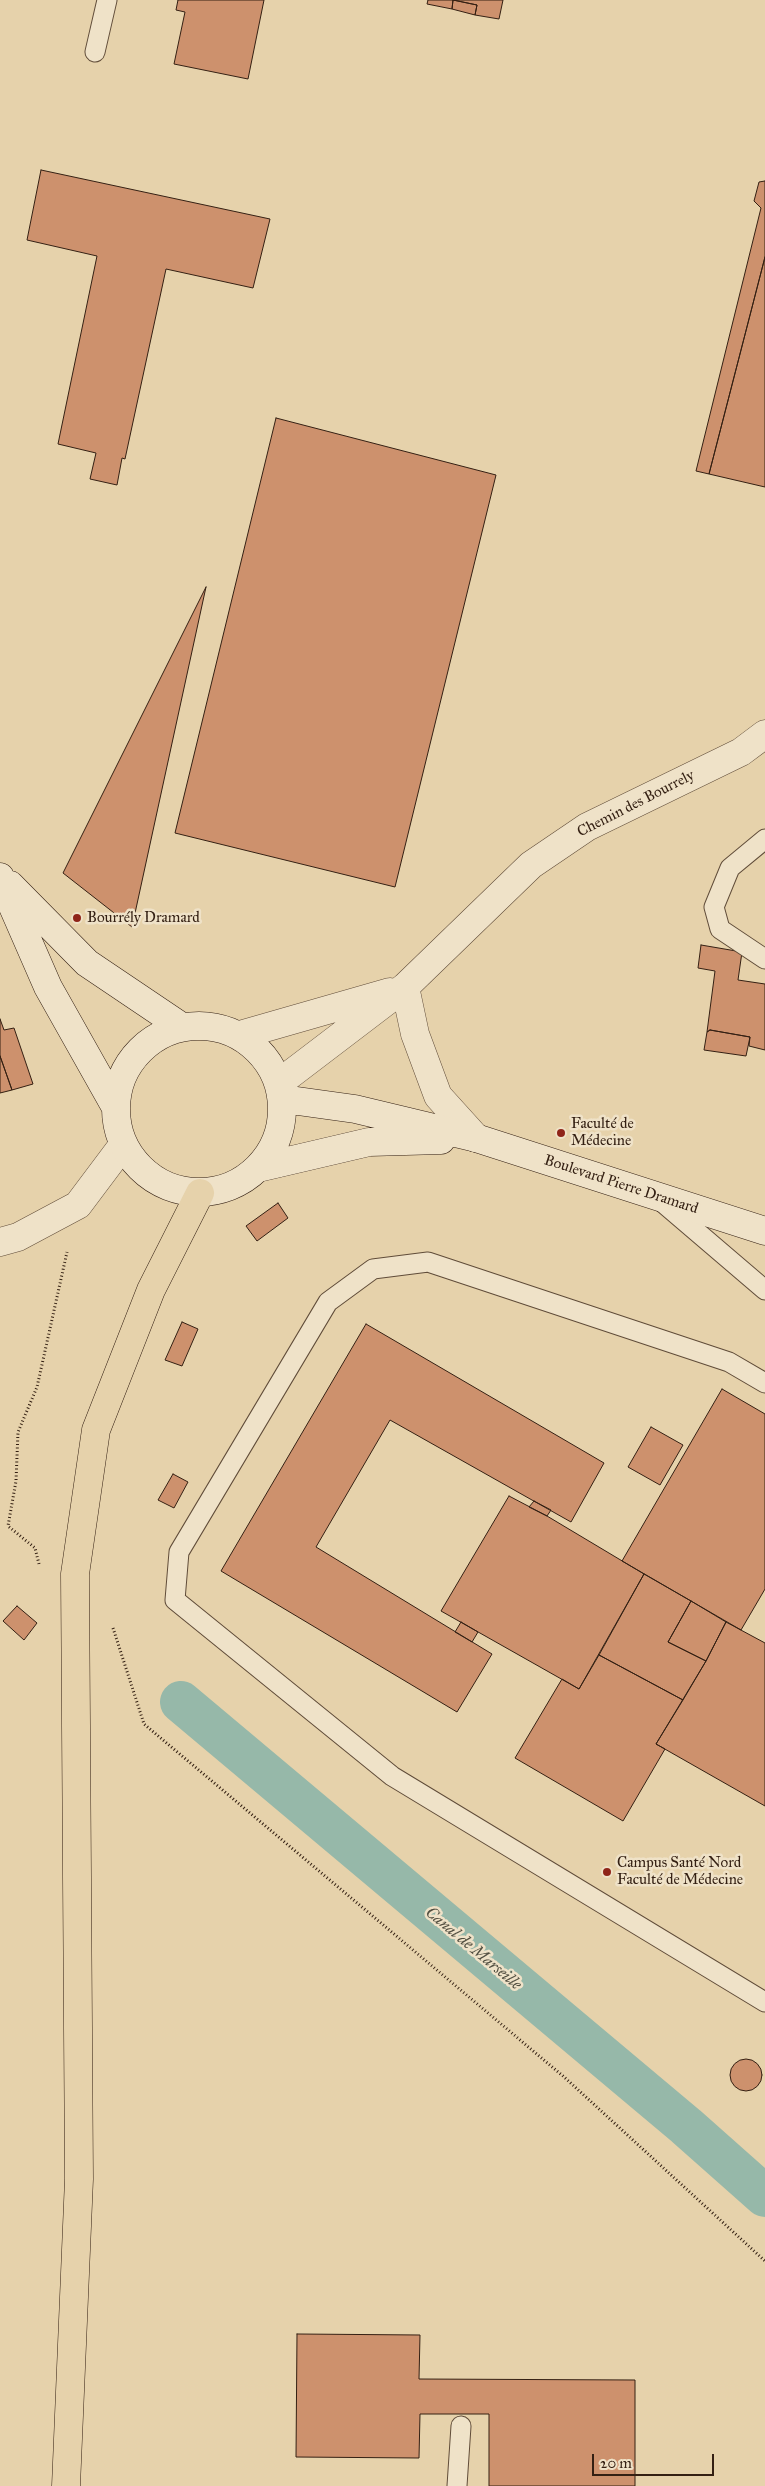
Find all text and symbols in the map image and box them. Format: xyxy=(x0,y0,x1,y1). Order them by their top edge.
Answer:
street label: Chemin des Bourrely xyxy=(574,767,698,841)
place label: Bourrély Dramard xyxy=(87,909,200,927)
marker: Bourrély Dramard xyxy=(71,912,83,924)
place label: Faculté de Médecine xyxy=(571,1115,634,1150)
marker: Faculté de Médecine xyxy=(555,1127,567,1139)
street label: Boulevard Pierre Dramard xyxy=(542,1152,700,1218)
place label: Campus Santé Nord Faculté de Médecine xyxy=(617,1854,743,1889)
marker: Campus Santé Nord Faculté de Médecine xyxy=(601,1866,613,1878)
water label: Canal de Marseille xyxy=(421,1903,525,1995)
scale bar xyxy=(595,2444,718,2476)
text: 20 m xyxy=(600,2454,632,2472)

